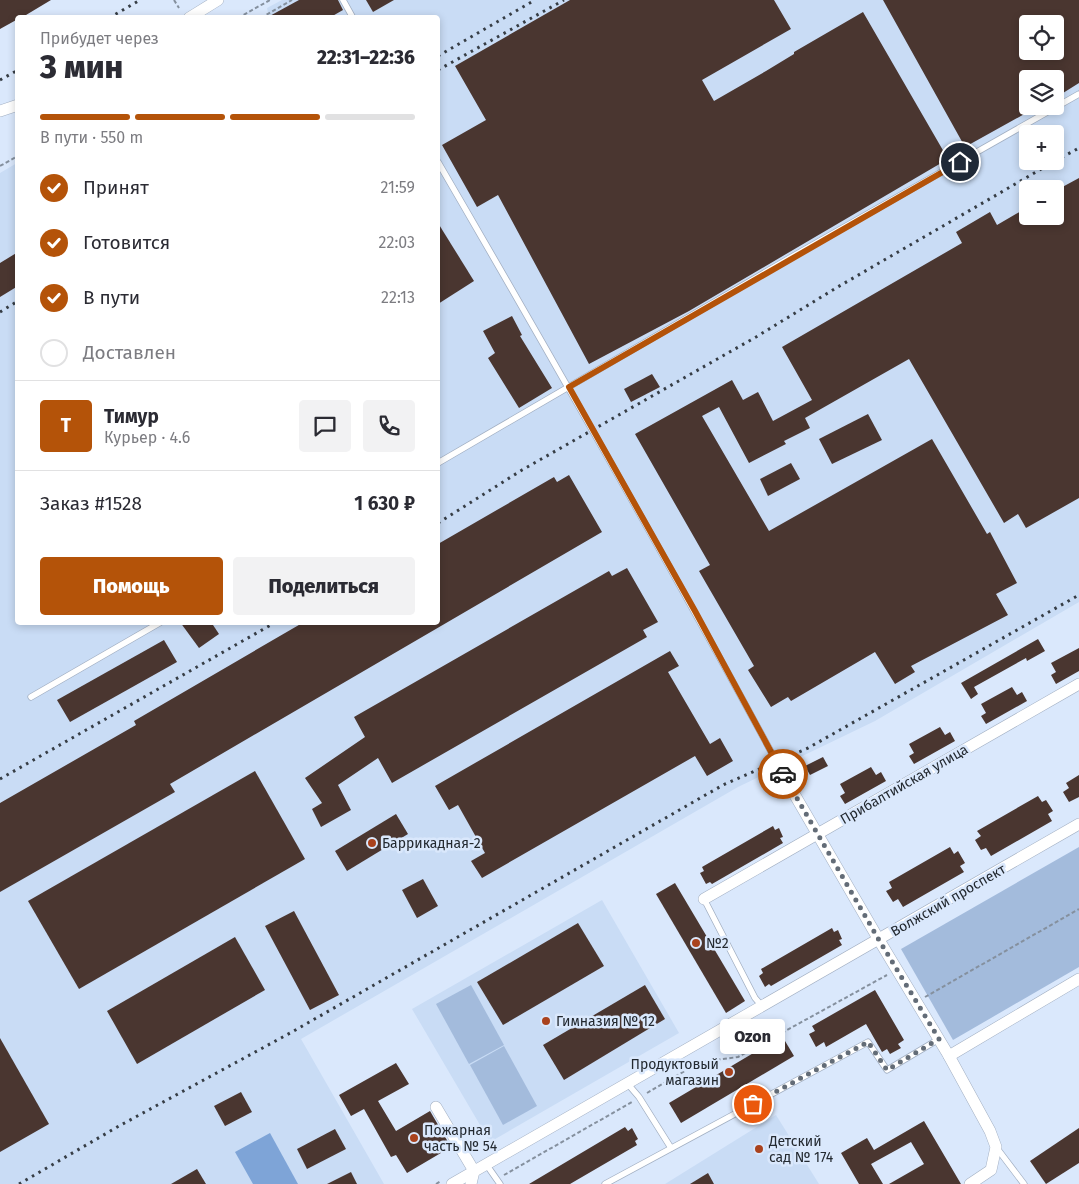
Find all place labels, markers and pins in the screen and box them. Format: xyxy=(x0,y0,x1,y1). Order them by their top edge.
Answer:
pin xyxy=(939,141,981,183)
place label: Баррикадная-2 xyxy=(382,835,481,852)
marker: Баррикадная-2 xyxy=(366,837,378,849)
place label: №2 xyxy=(706,935,729,952)
marker: №2 xyxy=(690,937,702,949)
place label: Гимназия № 12 xyxy=(556,1013,655,1030)
marker: Гимназия № 12 xyxy=(540,1015,552,1027)
callout: Ozon xyxy=(720,1019,786,1054)
place label: Продуктовый магазин xyxy=(631,1056,719,1089)
marker: Продуктовый магазин xyxy=(723,1066,735,1078)
pin xyxy=(732,1083,774,1125)
place label: Пожарная часть № 54 xyxy=(424,1122,498,1155)
marker: Пожарная часть № 54 xyxy=(408,1132,420,1144)
place label: Детский сад № 174 xyxy=(768,1133,834,1166)
marker: Детский сад № 174 xyxy=(753,1143,765,1155)

